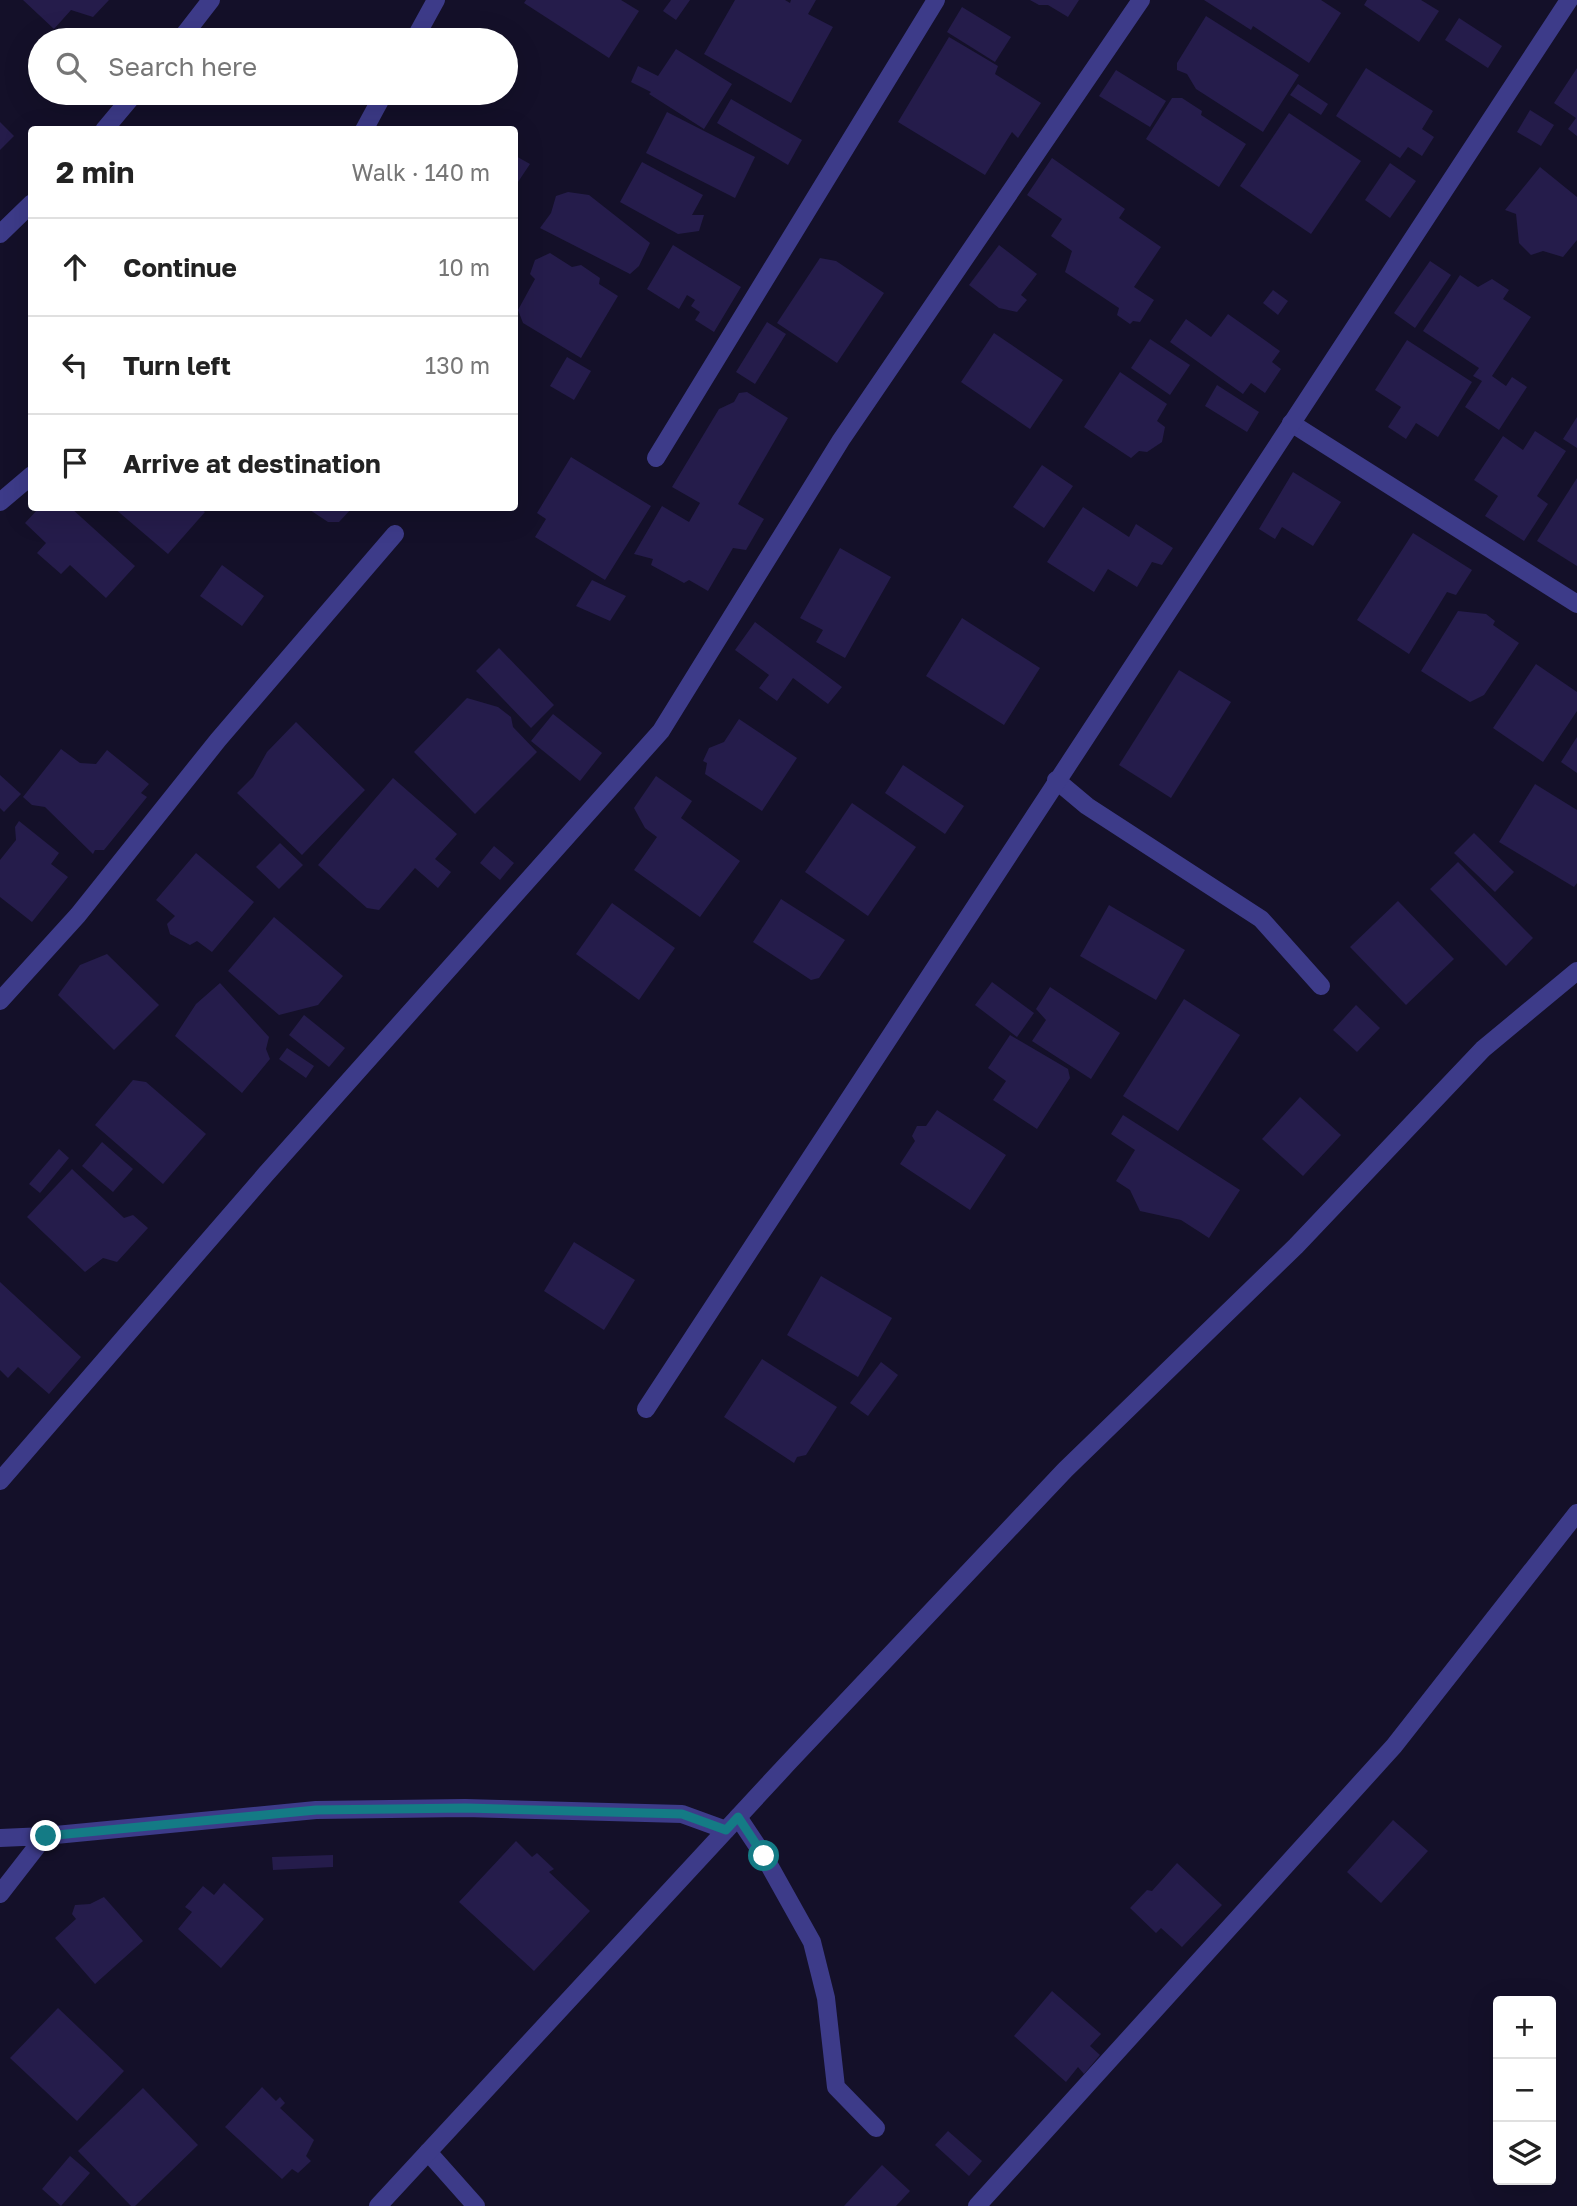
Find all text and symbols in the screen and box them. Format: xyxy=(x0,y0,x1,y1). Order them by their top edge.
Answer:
search box xyxy=(28,28,518,105)
icon: search xyxy=(52,48,90,86)
text: Search here xyxy=(108,51,257,82)
text: 2 min xyxy=(56,154,134,190)
text: Walk · 140 m xyxy=(352,158,490,186)
icon: ahead xyxy=(56,248,94,286)
text: Continue xyxy=(123,252,237,283)
text: 10 m xyxy=(438,253,490,281)
icon: left xyxy=(56,346,94,384)
text: Turn left xyxy=(123,350,231,381)
text: 130 m xyxy=(425,351,490,379)
icon: arrive xyxy=(56,444,94,482)
text: Arrive at destination xyxy=(123,448,381,479)
route end xyxy=(30,1820,61,1851)
route start xyxy=(748,1840,779,1871)
map controls xyxy=(1493,1996,1556,2185)
button: + xyxy=(1493,1996,1556,2059)
button: − xyxy=(1493,2059,1556,2122)
button: layers xyxy=(1493,2122,1556,2185)

